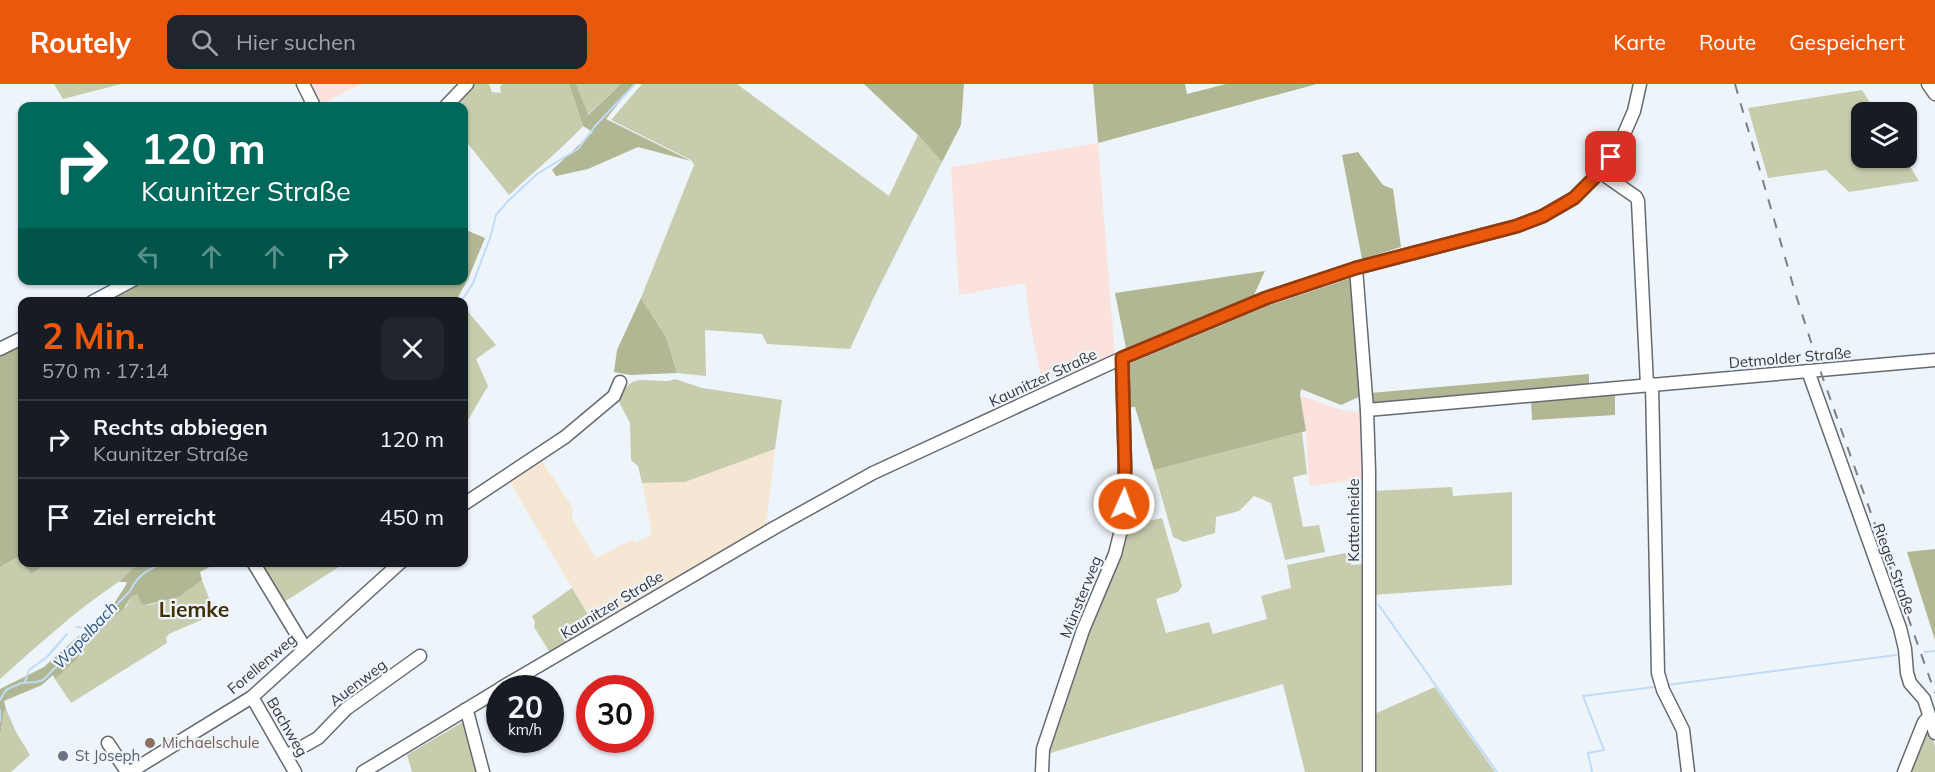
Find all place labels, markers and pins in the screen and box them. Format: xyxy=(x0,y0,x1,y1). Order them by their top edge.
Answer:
pin xyxy=(1585,131,1636,182)
place label: Michaelschule xyxy=(162,733,259,752)
marker: Michaelschule xyxy=(143,736,157,750)
place label: St Joseph xyxy=(75,746,140,765)
marker: St Joseph xyxy=(56,749,70,763)

